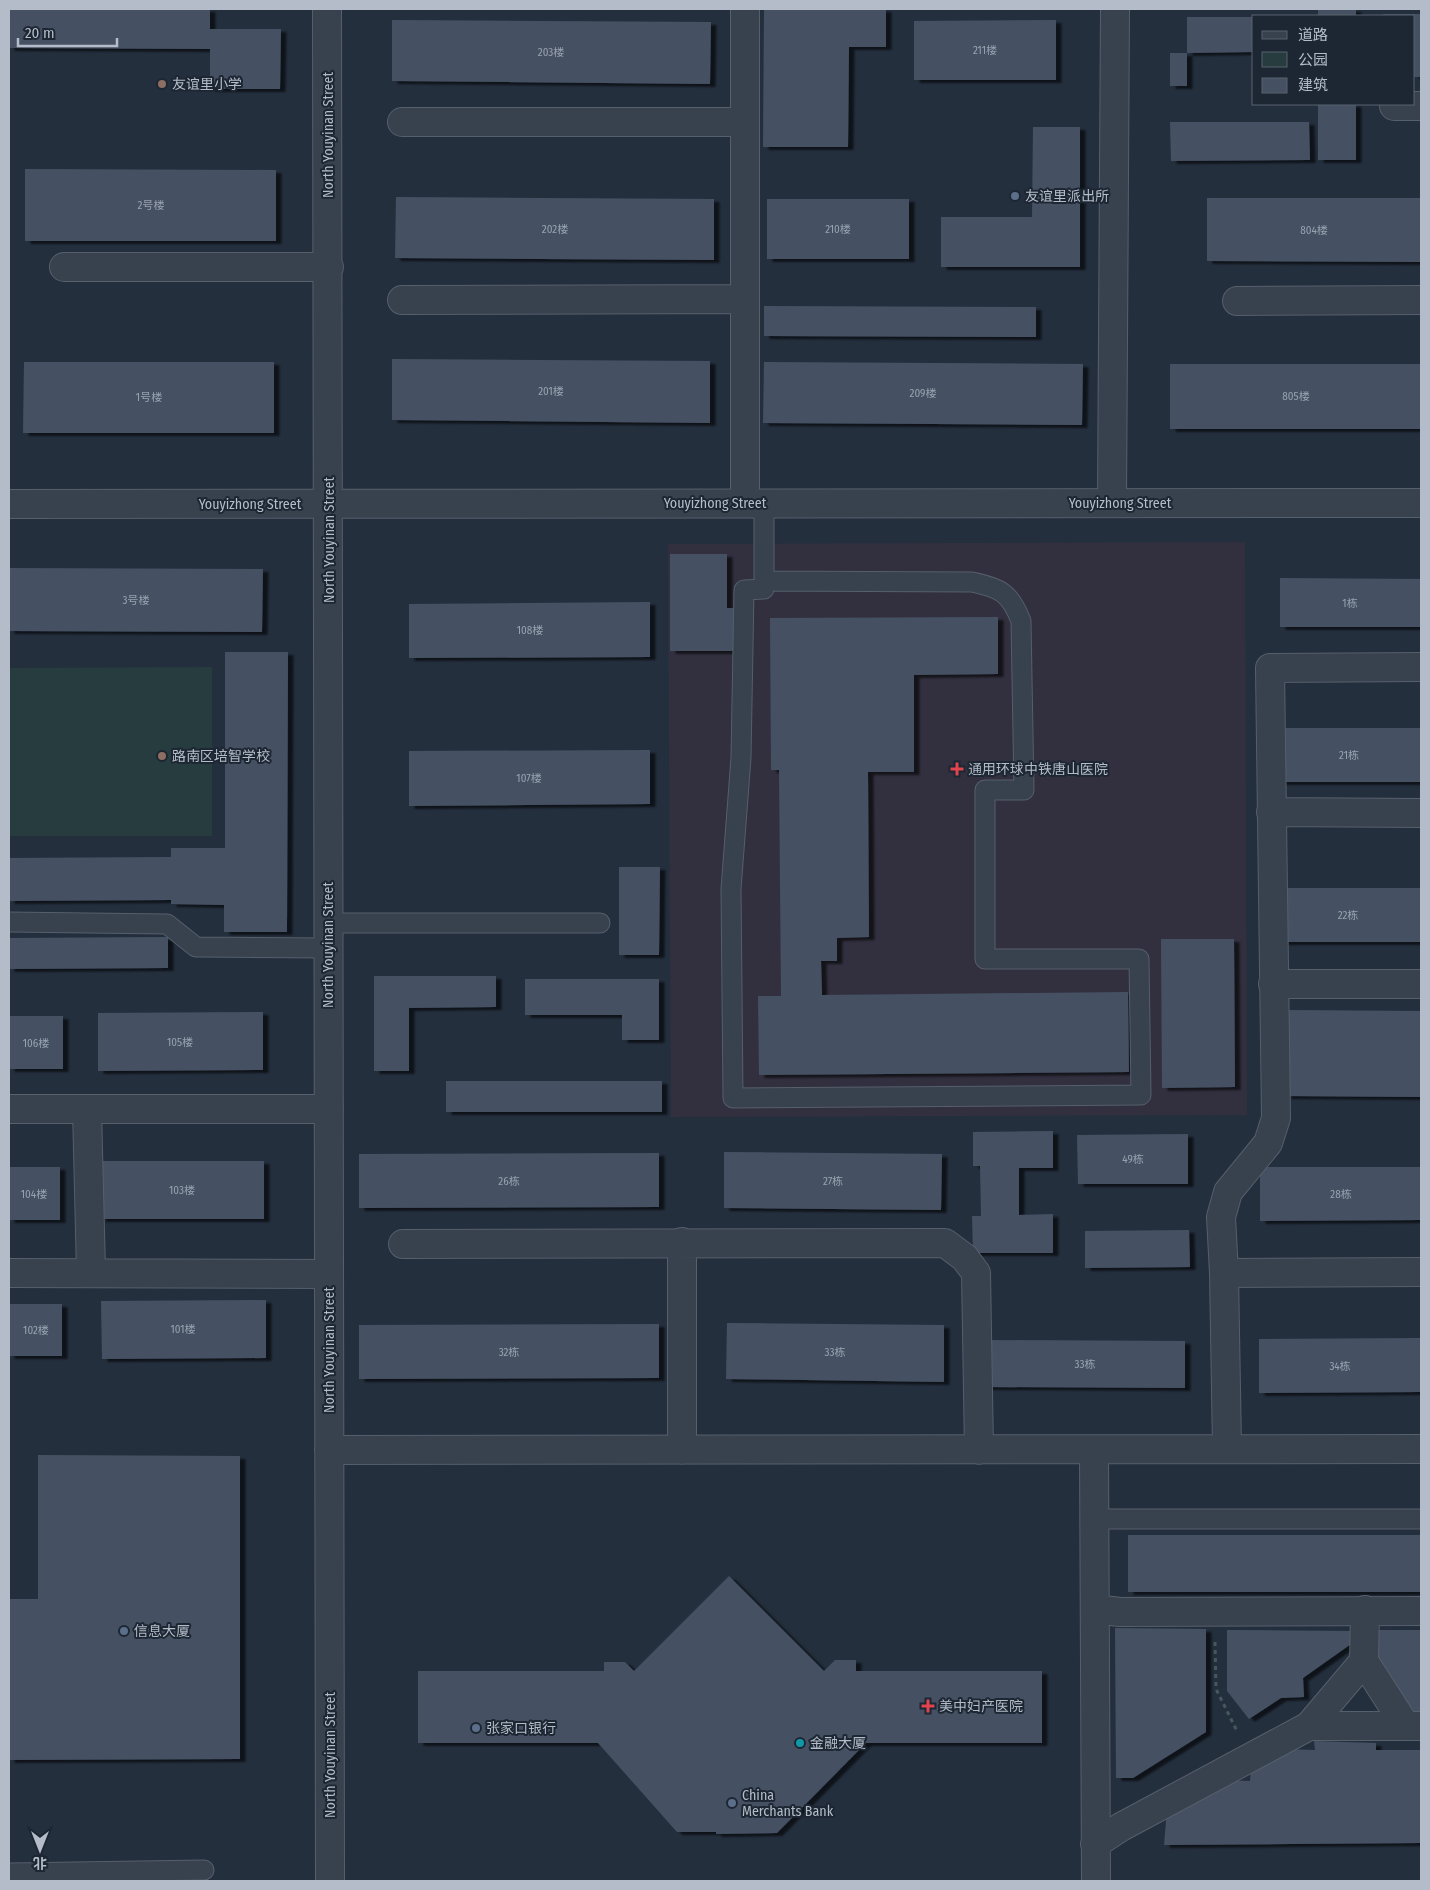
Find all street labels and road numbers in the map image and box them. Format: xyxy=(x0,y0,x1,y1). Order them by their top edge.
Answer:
street label: North Youyinan Street xyxy=(320,72,337,198)
street label: North Youyinan Street xyxy=(321,477,338,603)
street label: Youyizhong Street xyxy=(664,495,767,512)
street label: Youyizhong Street xyxy=(1069,495,1172,512)
street label: Youyizhong Street xyxy=(199,496,302,513)
street label: North Youyinan Street xyxy=(320,882,337,1008)
street label: North Youyinan Street xyxy=(321,1287,338,1413)
street label: North Youyinan Street xyxy=(322,1692,339,1818)

